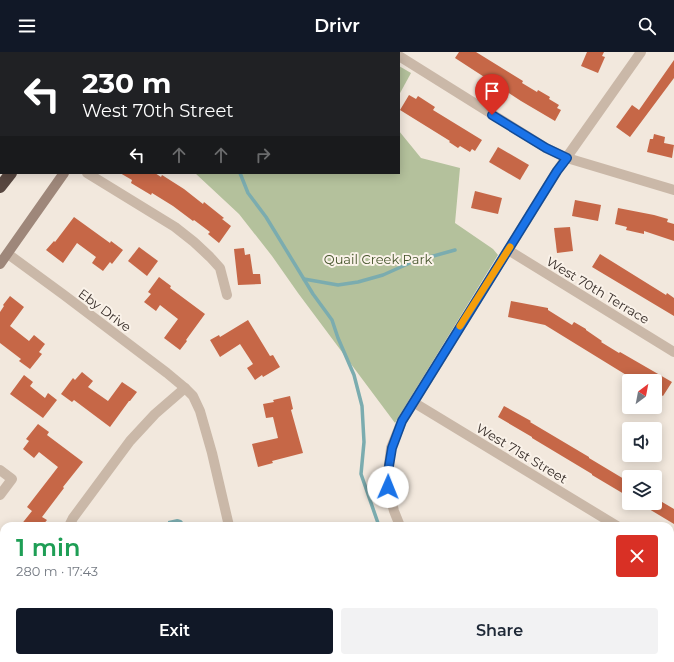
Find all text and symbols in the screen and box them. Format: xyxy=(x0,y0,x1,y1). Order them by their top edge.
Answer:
icon: menu xyxy=(16,15,38,37)
text: Drivr xyxy=(314,15,360,37)
icon: search xyxy=(636,15,658,37)
text: 230 m xyxy=(82,66,171,100)
icon: left xyxy=(16,68,68,120)
pin xyxy=(475,74,509,115)
icon: arrive xyxy=(481,80,503,102)
text: West 70th Street xyxy=(82,100,234,122)
icon: left xyxy=(126,144,148,166)
icon: ahead xyxy=(168,144,190,166)
icon: ahead xyxy=(210,144,232,166)
icon: right xyxy=(252,144,274,166)
park label: Quail Creek Park xyxy=(324,251,433,267)
street label: West 70th Terrace xyxy=(544,253,653,327)
street label: Eby Drive xyxy=(75,285,135,335)
north arrow xyxy=(622,374,662,414)
map controls xyxy=(622,374,662,510)
street label: West 71st Street xyxy=(474,420,570,486)
button: sound xyxy=(622,422,662,462)
position arrow xyxy=(367,466,409,508)
button: layers xyxy=(622,470,662,510)
text: 1 min xyxy=(16,533,80,562)
button: close xyxy=(616,535,658,577)
text: 280 m · 17:43 xyxy=(16,563,98,579)
button: Exit xyxy=(16,608,333,654)
button: Share xyxy=(341,608,658,654)

